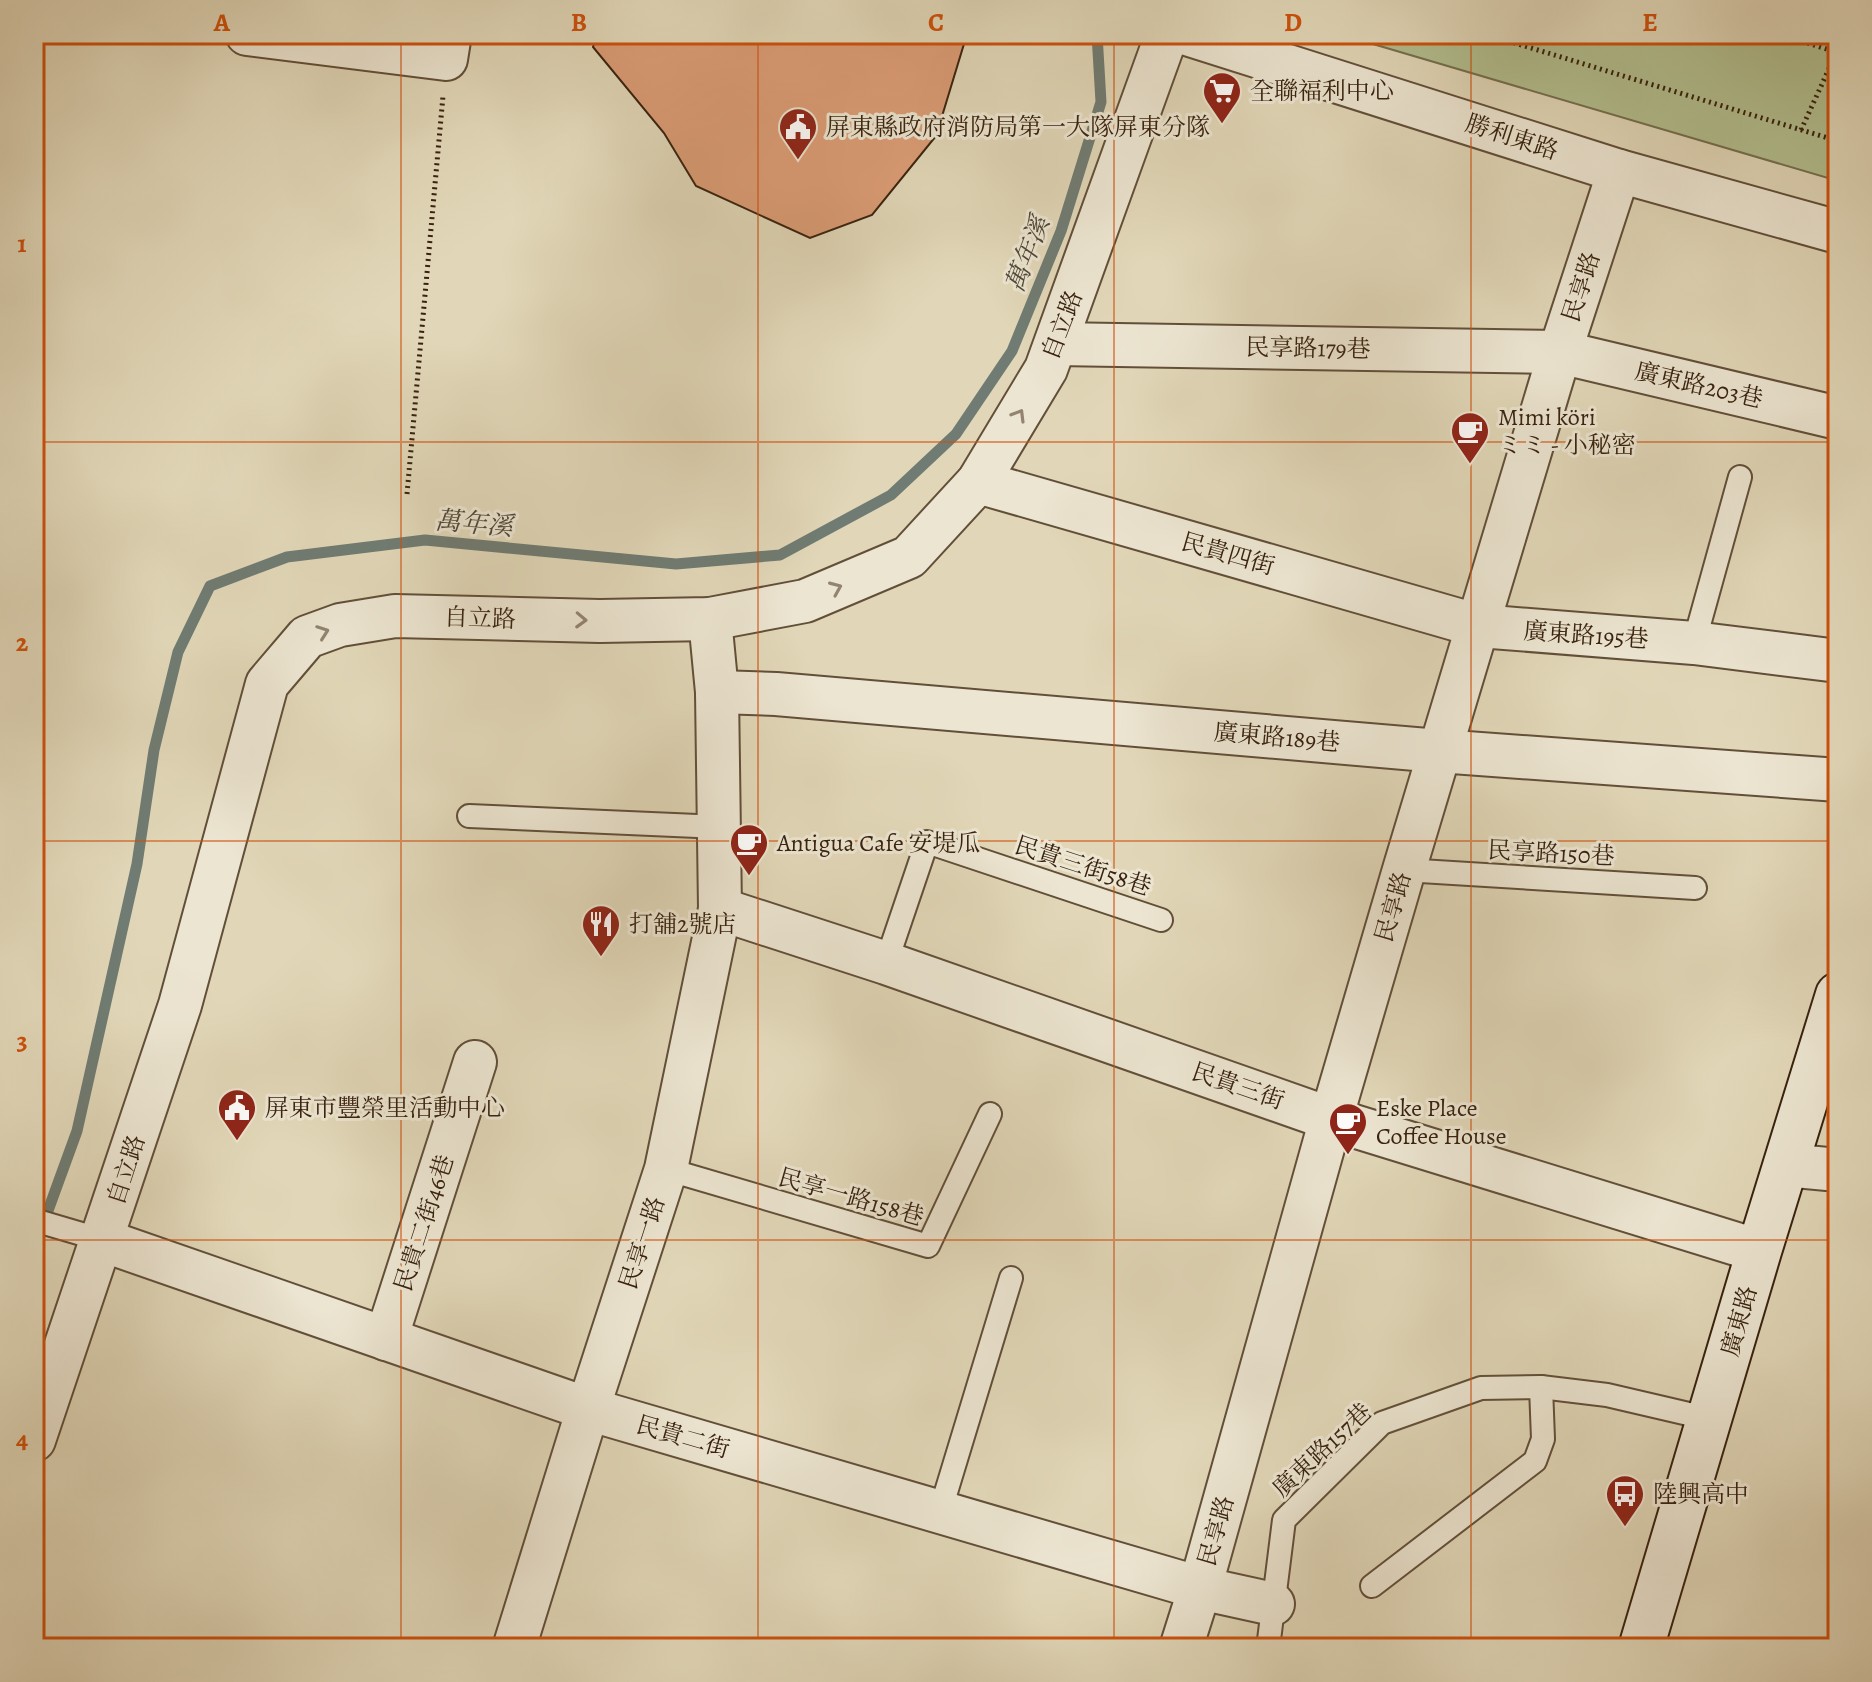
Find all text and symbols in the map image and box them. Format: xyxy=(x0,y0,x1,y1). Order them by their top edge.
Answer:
text: A xyxy=(213,5,231,40)
text: B xyxy=(571,5,587,40)
text: C xyxy=(928,5,944,40)
text: D xyxy=(1284,5,1302,40)
text: E xyxy=(1642,5,1658,40)
supermarket icon: 全聯福利中心 xyxy=(1201,70,1243,125)
place label: 全聯福利中心 xyxy=(1250,75,1394,107)
public building icon: 屏東縣政府消防局第一大隊屏東分隊 xyxy=(777,106,819,161)
street label: 勝利東路 xyxy=(1461,107,1563,167)
place label: 屏東縣政府消防局第一大隊屏東分隊 xyxy=(826,111,1210,143)
water label: 萬年溪 xyxy=(997,209,1059,297)
text: 1 xyxy=(17,226,27,261)
street label: 民享路 xyxy=(1555,248,1607,326)
street label: 自立路 xyxy=(1034,286,1090,364)
street label: 民享路179巷 xyxy=(1245,331,1371,365)
street label: 廣東路203巷 xyxy=(1632,355,1766,415)
place label: Mimi köri ミミ - 小秘密 xyxy=(1498,401,1636,461)
one-way arrow xyxy=(1009,409,1025,424)
cafe icon: Mimi köri ミミ - 小秘密 xyxy=(1449,410,1491,465)
water label: 萬年溪 xyxy=(434,503,517,545)
street label: 民貴四街 xyxy=(1177,525,1279,583)
one-way arrow xyxy=(828,581,842,597)
street label: 自立路 xyxy=(443,601,517,635)
one-way arrow xyxy=(575,612,588,629)
street label: 廣東路195巷 xyxy=(1522,615,1650,655)
text: 2 xyxy=(16,625,29,660)
one-way arrow xyxy=(315,625,329,641)
street label: 廣東路189巷 xyxy=(1212,716,1342,758)
cafe icon: Antigua Cafe 安堤瓜 xyxy=(728,822,770,877)
place label: Antigua Cafe 安堤瓜 xyxy=(776,827,981,859)
street label: 民貴三街58巷 xyxy=(1011,829,1155,903)
street label: 民享路150巷 xyxy=(1487,834,1615,872)
street label: 民享路 xyxy=(1368,868,1418,946)
restaurant icon: 打舖2號店 xyxy=(580,903,622,958)
place label: 打舖2號店 xyxy=(629,908,736,940)
text: 3 xyxy=(16,1023,28,1058)
street label: 民貴三街 xyxy=(1187,1055,1289,1117)
public building icon: 屏東市豐榮里活動中心 xyxy=(216,1087,258,1142)
place label: 屏東市豐榮里活動中心 xyxy=(265,1092,505,1124)
place label: Eske Place Coffee House xyxy=(1376,1092,1506,1152)
cafe icon: Eske Place Coffee House xyxy=(1327,1101,1369,1156)
street label: 自立路 xyxy=(100,1131,152,1209)
street label: 民貴二街46巷 xyxy=(387,1151,461,1295)
street label: 民享一路158巷 xyxy=(774,1161,928,1233)
street label: 民享一路 xyxy=(612,1192,672,1294)
street label: 廣東路 xyxy=(1714,1282,1764,1360)
street label: 廣東路157巷 xyxy=(1266,1396,1378,1504)
street label: 民貴二街 xyxy=(632,1408,734,1466)
text: 4 xyxy=(16,1422,28,1457)
bus stop icon: 陸興高中 xyxy=(1604,1473,1646,1528)
place label: 陸興高中 xyxy=(1653,1478,1749,1510)
street label: 民享路 xyxy=(1191,1492,1241,1570)

